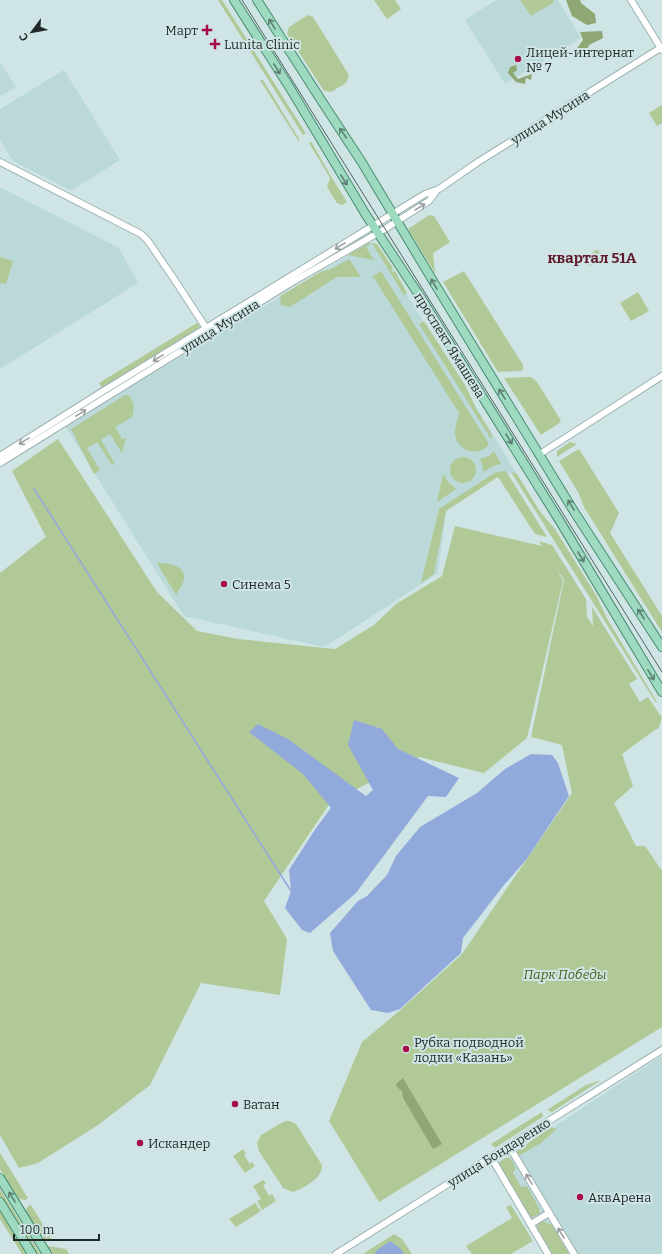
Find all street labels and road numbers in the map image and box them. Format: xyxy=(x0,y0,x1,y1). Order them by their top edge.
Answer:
street label: улица Мусина xyxy=(507,87,592,148)
street label: проспект Ямашева xyxy=(411,290,488,401)
street label: улица Мусина xyxy=(177,296,262,357)
street label: улица Бондаренко xyxy=(444,1115,553,1191)

